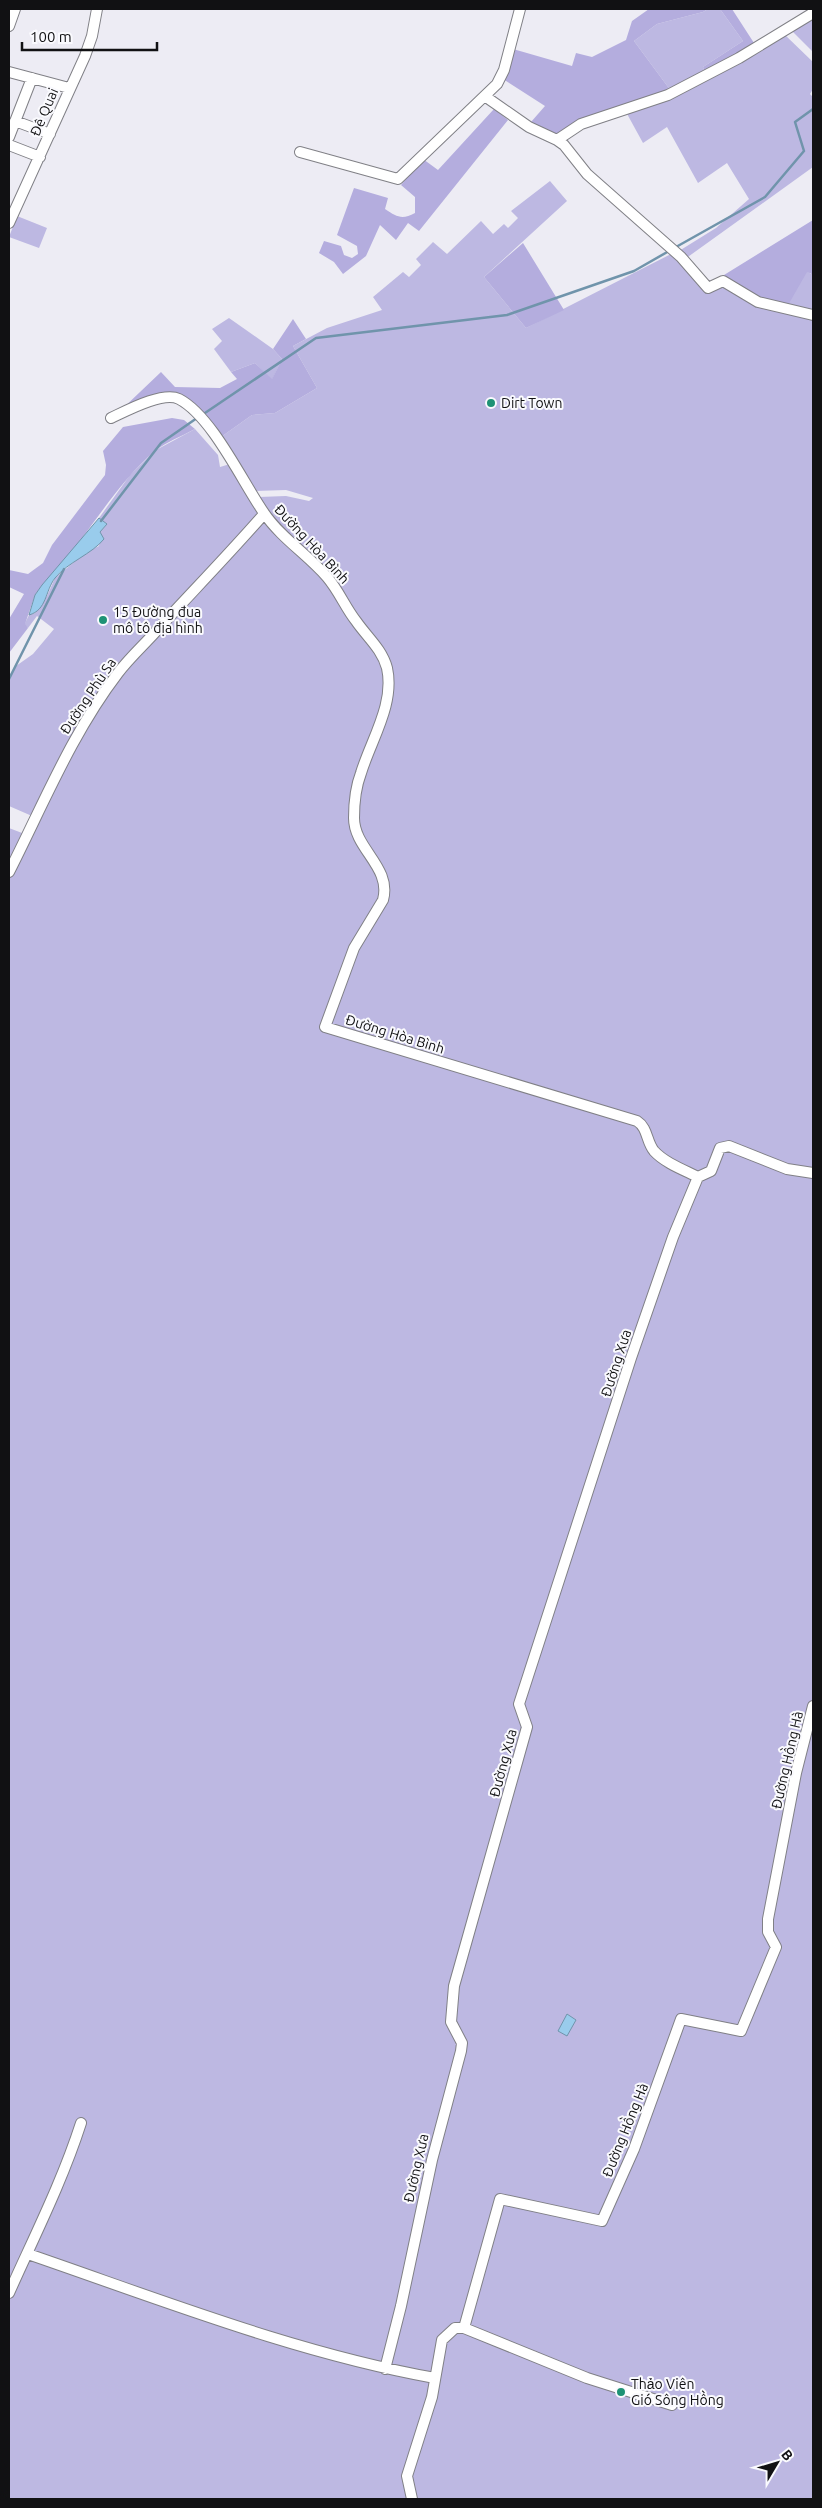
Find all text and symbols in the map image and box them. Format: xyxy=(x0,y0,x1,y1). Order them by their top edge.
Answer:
scale bar xyxy=(22,20,158,52)
text: 100 m xyxy=(30,28,72,45)
street label: Đê Quai xyxy=(27,86,61,138)
place label: Dirt Town xyxy=(501,395,562,411)
marker: Dirt Town xyxy=(485,397,497,409)
street label: Đường Hòa Bình xyxy=(271,501,353,587)
place label: 15 Đường đua mô tô địa hình xyxy=(113,604,203,636)
marker: 15 Đường đua mô tô địa hình xyxy=(97,614,109,626)
street label: Đường Phù Sa xyxy=(57,655,119,737)
street label: Đường Hòa Bình xyxy=(344,1011,446,1057)
street label: Đường Xưa xyxy=(598,1327,634,1399)
street label: Đường Hồng Hà xyxy=(766,1709,806,1811)
street label: Đường Xưa xyxy=(486,1727,520,1799)
street label: Đường Hồng Hà xyxy=(597,2080,651,2179)
street label: Đường Xưa xyxy=(400,2132,432,2204)
place label: Thảo Viên Gió Sông Hồng xyxy=(631,2376,724,2408)
marker: Thảo Viên Gió Sông Hồng xyxy=(615,2386,627,2398)
north arrow xyxy=(752,2438,802,2488)
text: B xyxy=(778,2446,796,2464)

